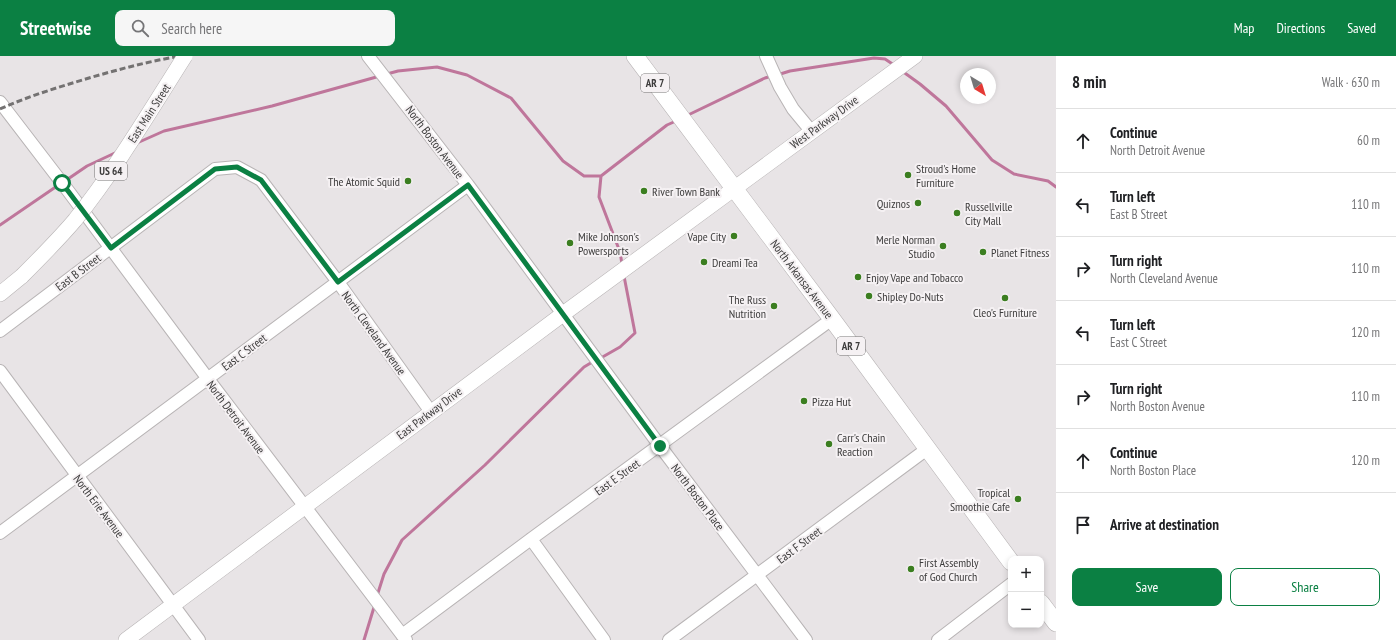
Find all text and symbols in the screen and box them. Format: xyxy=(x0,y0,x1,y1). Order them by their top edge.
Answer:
search box xyxy=(115,10,395,46)
text: Streetwise xyxy=(20,16,91,40)
icon: search xyxy=(129,17,151,39)
text: Search here xyxy=(161,19,222,38)
text: Map xyxy=(1234,19,1254,37)
text: Directions xyxy=(1276,19,1325,37)
text: Saved xyxy=(1347,19,1376,37)
north arrow xyxy=(960,68,996,104)
text: 8 min xyxy=(1072,71,1106,93)
road number: AR 7 xyxy=(641,74,669,92)
text: Walk · 630 m xyxy=(1322,74,1380,91)
street label: East Main Street xyxy=(124,80,174,145)
street label: West Parkway Drive xyxy=(787,92,861,152)
street label: North Boston Avenue xyxy=(403,103,467,181)
text: Continue xyxy=(1110,123,1157,142)
icon: ahead xyxy=(1072,130,1094,152)
text: 60 m xyxy=(1357,132,1380,149)
text: North Detroit Avenue xyxy=(1110,142,1205,159)
place label: Stroud's Home Furniture xyxy=(916,161,976,190)
road number: US 64 xyxy=(95,162,127,180)
marker: Stroud's Home Furniture xyxy=(903,170,913,180)
route start xyxy=(53,174,71,192)
place label: The Atomic Squid xyxy=(328,174,400,189)
marker: The Atomic Squid xyxy=(403,176,413,186)
place label: River Town Bank xyxy=(652,184,720,199)
marker: River Town Bank xyxy=(639,186,649,196)
text: Turn left xyxy=(1110,187,1155,206)
icon: left xyxy=(1072,194,1094,216)
place label: Quiznos xyxy=(877,196,910,211)
text: 110 m xyxy=(1351,196,1380,213)
marker: Quiznos xyxy=(913,198,923,208)
place label: Russellville City Mall xyxy=(965,199,1012,228)
text: East B Street xyxy=(1110,206,1167,223)
marker: Russellville City Mall xyxy=(952,208,962,218)
place label: Mike Johnson's Powersports xyxy=(578,229,639,258)
place label: Vape City xyxy=(687,229,726,244)
marker: Vape City xyxy=(729,231,739,241)
place label: Merle Norman Studio xyxy=(876,232,935,261)
street label: North Arkansas Avenue xyxy=(767,236,837,322)
marker: Mike Johnson's Powersports xyxy=(565,238,575,248)
marker: Merle Norman Studio xyxy=(938,241,948,251)
place label: Planet Fitness xyxy=(991,245,1049,260)
marker: Planet Fitness xyxy=(978,247,988,257)
street label: East B Street xyxy=(52,250,104,294)
text: Turn right xyxy=(1110,251,1162,270)
place label: Dreami Tea xyxy=(712,255,758,270)
marker: Dreami Tea xyxy=(699,257,709,267)
icon: right xyxy=(1072,258,1094,280)
text: 110 m xyxy=(1351,260,1380,277)
place label: Enjoy Vape and Tobacco xyxy=(866,270,963,285)
text: North Cleveland Avenue xyxy=(1110,270,1218,287)
marker: Enjoy Vape and Tobacco xyxy=(853,272,863,282)
street label: North Cleveland Avenue xyxy=(339,288,409,378)
place label: Shipley Do-Nuts xyxy=(877,289,944,304)
marker: Shipley Do-Nuts xyxy=(864,291,874,301)
place label: The Russ Nutrition xyxy=(729,292,766,321)
marker: Cleo's Furniture xyxy=(1000,293,1010,303)
marker: The Russ Nutrition xyxy=(769,301,779,311)
place label: Cleo's Furniture xyxy=(973,305,1037,320)
text: Turn left xyxy=(1110,315,1155,334)
icon: left xyxy=(1072,322,1094,344)
text: 120 m xyxy=(1351,324,1380,341)
street label: East C Street xyxy=(219,330,270,374)
text: East C Street xyxy=(1110,334,1167,351)
road number: AR 7 xyxy=(837,337,865,355)
street label: North Detroit Avenue xyxy=(204,377,268,457)
text: Turn right xyxy=(1110,379,1162,398)
street label: East Parkway Drive xyxy=(393,383,465,442)
icon: right xyxy=(1072,386,1094,408)
text: 110 m xyxy=(1351,388,1380,405)
place label: Pizza Hut xyxy=(812,394,852,409)
marker: Pizza Hut xyxy=(799,396,809,406)
text: North Boston Avenue xyxy=(1110,398,1205,415)
place label: Carr's Chain Reaction xyxy=(837,430,885,459)
route end xyxy=(651,437,669,455)
marker: Carr's Chain Reaction xyxy=(824,439,834,449)
text: Continue xyxy=(1110,443,1157,462)
icon: ahead xyxy=(1072,450,1094,472)
text: 120 m xyxy=(1351,452,1380,469)
street label: East E Street xyxy=(591,455,643,498)
street label: North Boston Place xyxy=(668,461,728,533)
text: North Boston Place xyxy=(1110,462,1196,479)
street label: North Erie Avenue xyxy=(70,472,128,540)
place label: Tropical Smoothie Cafe xyxy=(950,485,1010,514)
marker: Tropical Smoothie Cafe xyxy=(1013,494,1023,504)
icon: arrive xyxy=(1072,514,1094,536)
text: Arrive at destination xyxy=(1110,515,1219,534)
street label: East F Street xyxy=(774,523,825,567)
place label: First Assembly of God Church xyxy=(919,555,979,584)
map controls xyxy=(1008,556,1044,628)
button: + xyxy=(1008,556,1044,592)
marker: First Assembly of God Church xyxy=(906,564,916,574)
button: Save xyxy=(1072,568,1222,606)
button: Share xyxy=(1230,568,1380,606)
button: − xyxy=(1008,592,1044,628)

